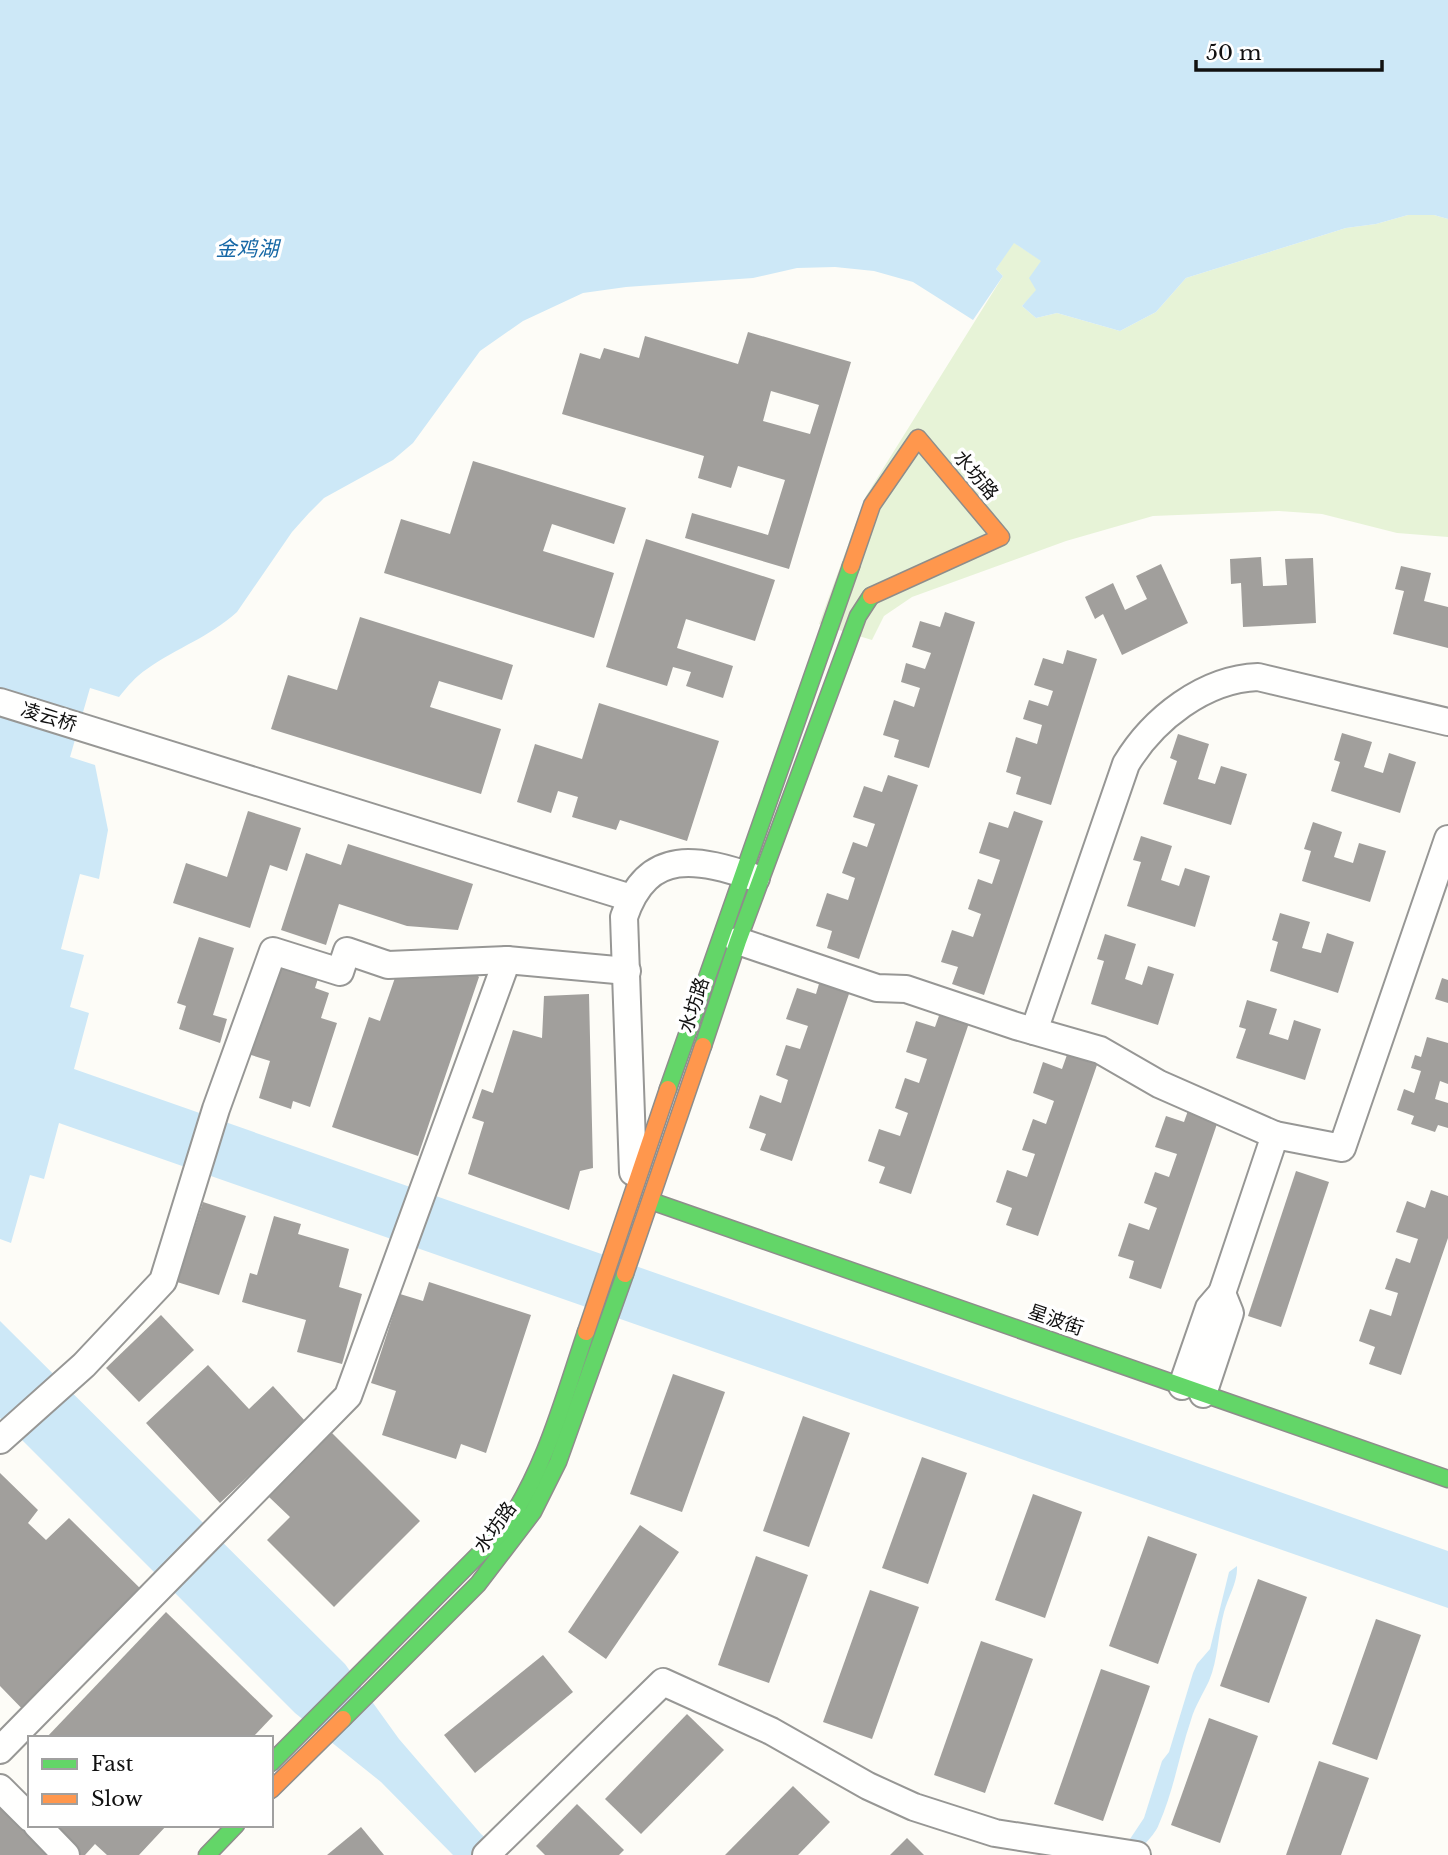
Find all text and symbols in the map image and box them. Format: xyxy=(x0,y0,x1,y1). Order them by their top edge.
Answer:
scale bar xyxy=(1196,28,1382,72)
text: 50 m xyxy=(1206,40,1262,66)
water label: 金鸡湖 xyxy=(216,236,281,262)
street label: 水坊路 xyxy=(949,446,1003,504)
street label: 凌云桥 xyxy=(18,698,80,736)
street label: 水坊路 xyxy=(674,974,714,1036)
street label: 星波街 xyxy=(1025,1300,1087,1340)
street label: 水坊路 xyxy=(469,1497,521,1557)
legend xyxy=(28,1736,273,1827)
text: Fast xyxy=(91,1751,133,1777)
text: Slow xyxy=(91,1786,143,1812)

